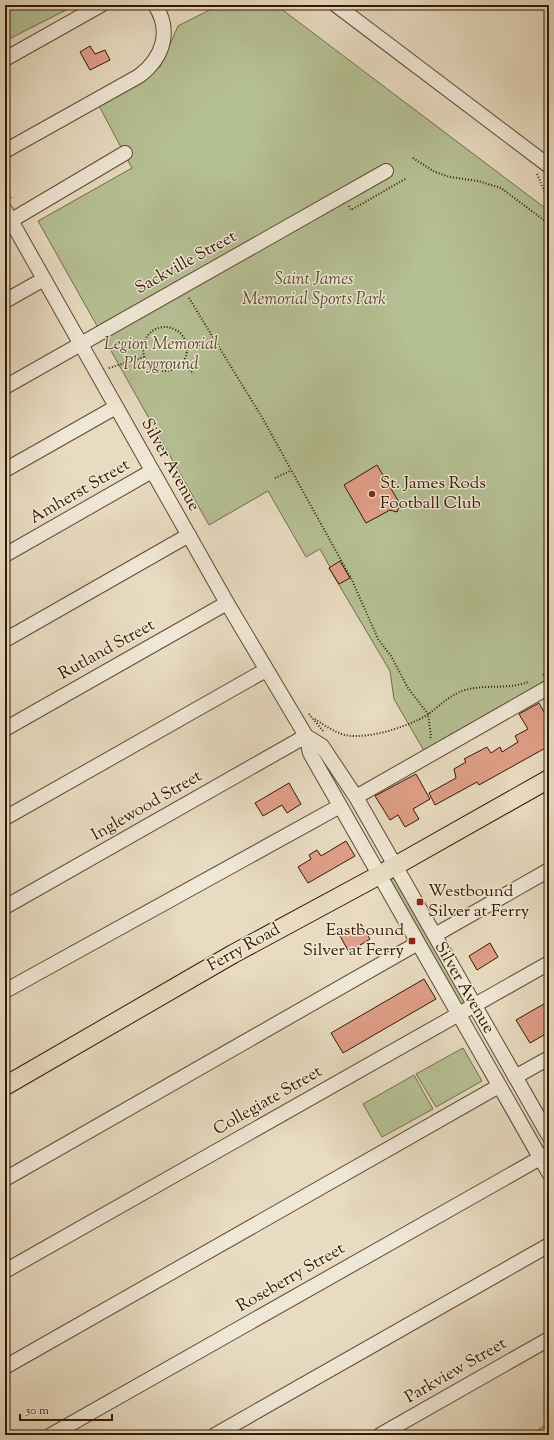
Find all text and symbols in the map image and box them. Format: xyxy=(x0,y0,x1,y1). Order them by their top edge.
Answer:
street label: Sackville Street xyxy=(131,225,241,301)
park label: Saint James Memorial Sports Park xyxy=(242,268,386,312)
park label: Legion Memorial Playground xyxy=(104,333,218,377)
street label: Silver Avenue xyxy=(135,414,205,516)
street label: Amherst Street xyxy=(26,454,135,530)
place label: St. James Rods Football Club xyxy=(380,472,486,516)
marker: St. James Rods Football Club xyxy=(367,489,377,499)
street label: Rutland Street xyxy=(54,614,160,686)
street label: Inglewood Street xyxy=(87,765,207,847)
place label: Westbound Silver at Ferry xyxy=(428,880,530,924)
marker: Westbound Silver at Ferry xyxy=(415,897,425,907)
street label: Ferry Road xyxy=(203,918,285,978)
place label: Eastbound Silver at Ferry xyxy=(303,919,405,963)
marker: Eastbound Silver at Ferry xyxy=(407,936,417,946)
street label: Silver Avenue xyxy=(428,938,500,1039)
street label: Collegiate Street xyxy=(209,1060,327,1142)
street label: Roseberry Street xyxy=(232,1237,350,1319)
street label: Parkview Street xyxy=(401,1332,511,1410)
scale bar xyxy=(20,1396,112,1422)
text: 50 m xyxy=(25,1402,49,1420)

